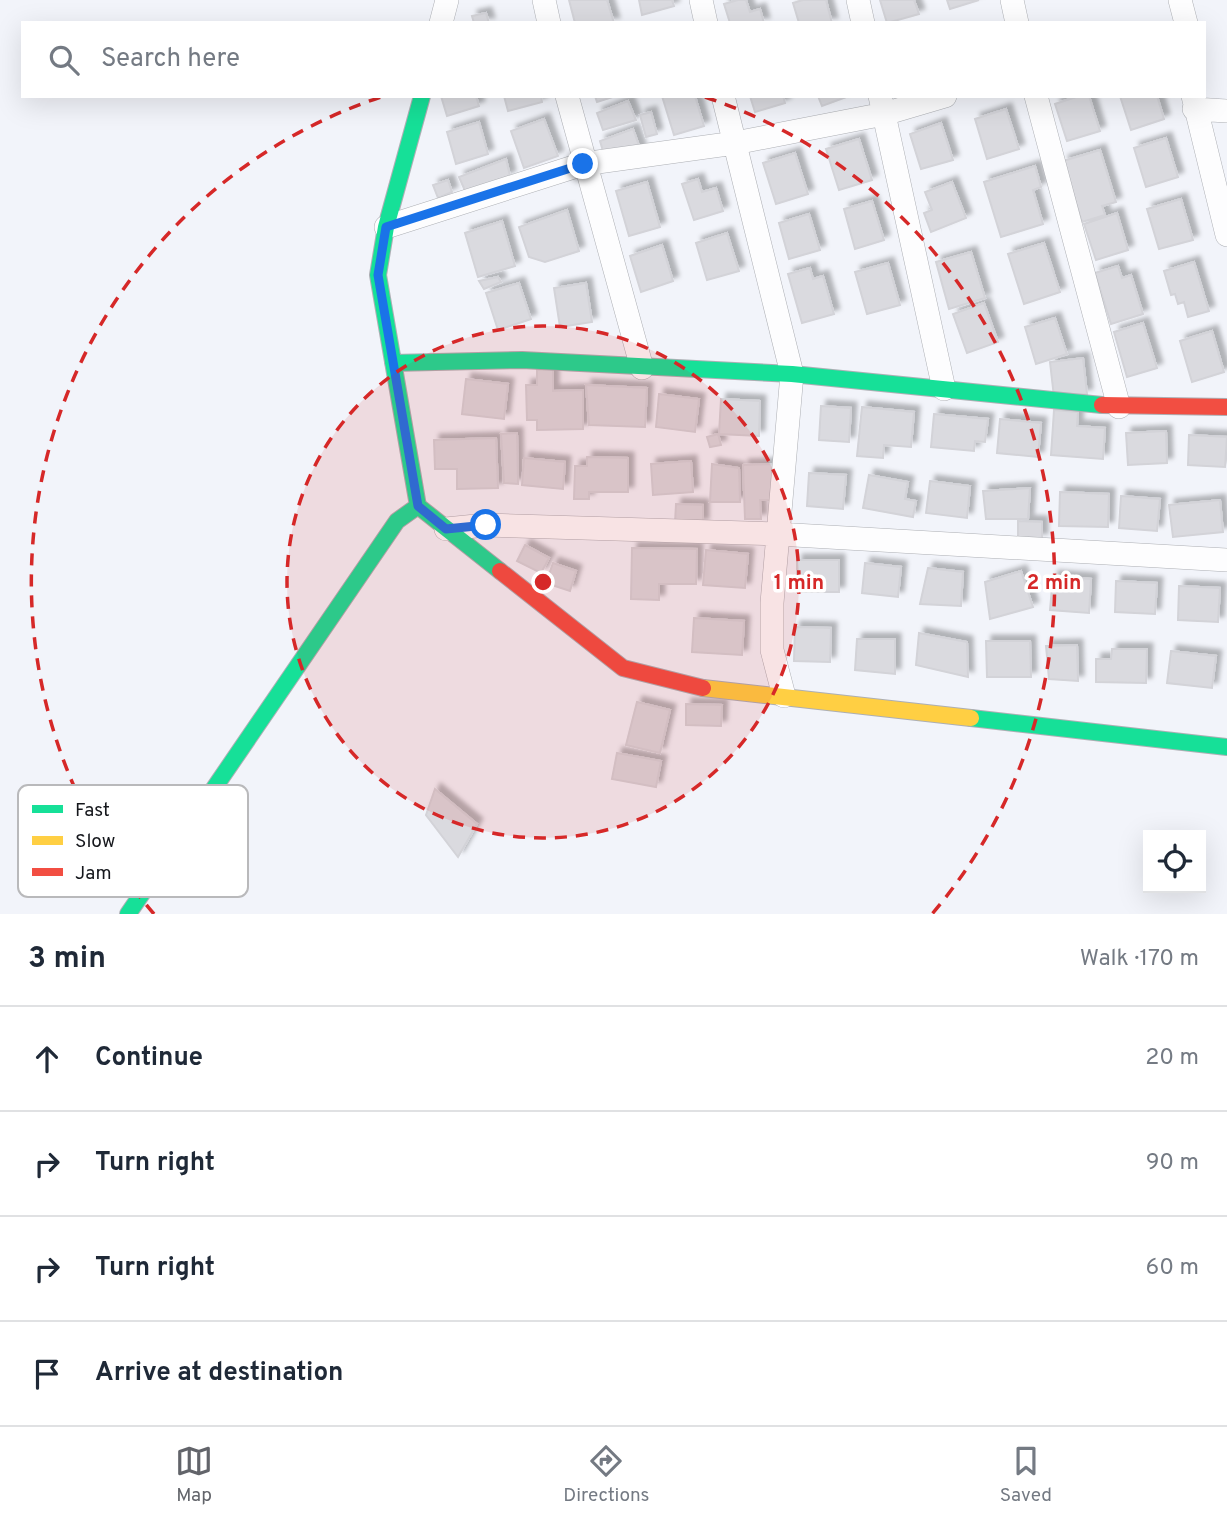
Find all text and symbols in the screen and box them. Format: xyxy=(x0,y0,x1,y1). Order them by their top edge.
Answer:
search box xyxy=(21,21,1206,98)
icon: search xyxy=(45,41,83,79)
text: Search here xyxy=(101,43,240,76)
route end xyxy=(567,148,598,179)
route start xyxy=(470,509,501,540)
centre of rings xyxy=(531,570,555,594)
text: 1 min xyxy=(774,570,824,597)
text: 2 min xyxy=(1027,570,1081,597)
legend xyxy=(18,785,248,897)
text: Fast xyxy=(75,799,110,823)
text: Slow xyxy=(75,830,115,854)
map controls xyxy=(1143,830,1206,893)
button: locate xyxy=(1143,830,1206,893)
text: Jam xyxy=(75,862,112,886)
text: 3 min xyxy=(28,941,106,978)
text: Walk · 170 m xyxy=(1080,945,1199,974)
icon: ahead xyxy=(28,1040,66,1078)
text: Continue xyxy=(95,1042,203,1075)
text: 20 m xyxy=(1145,1044,1199,1073)
icon: right xyxy=(28,1145,66,1183)
text: Turn right xyxy=(95,1147,215,1180)
text: 90 m xyxy=(1146,1149,1199,1178)
icon: right xyxy=(28,1250,66,1288)
text: Turn right xyxy=(95,1252,215,1285)
text: 60 m xyxy=(1146,1254,1199,1283)
icon: arrive xyxy=(28,1355,66,1393)
text: Arrive at destination xyxy=(95,1357,343,1390)
tab: Map xyxy=(175,1442,213,1508)
tab: Directions xyxy=(563,1442,650,1508)
tab: Saved xyxy=(1000,1442,1052,1508)

